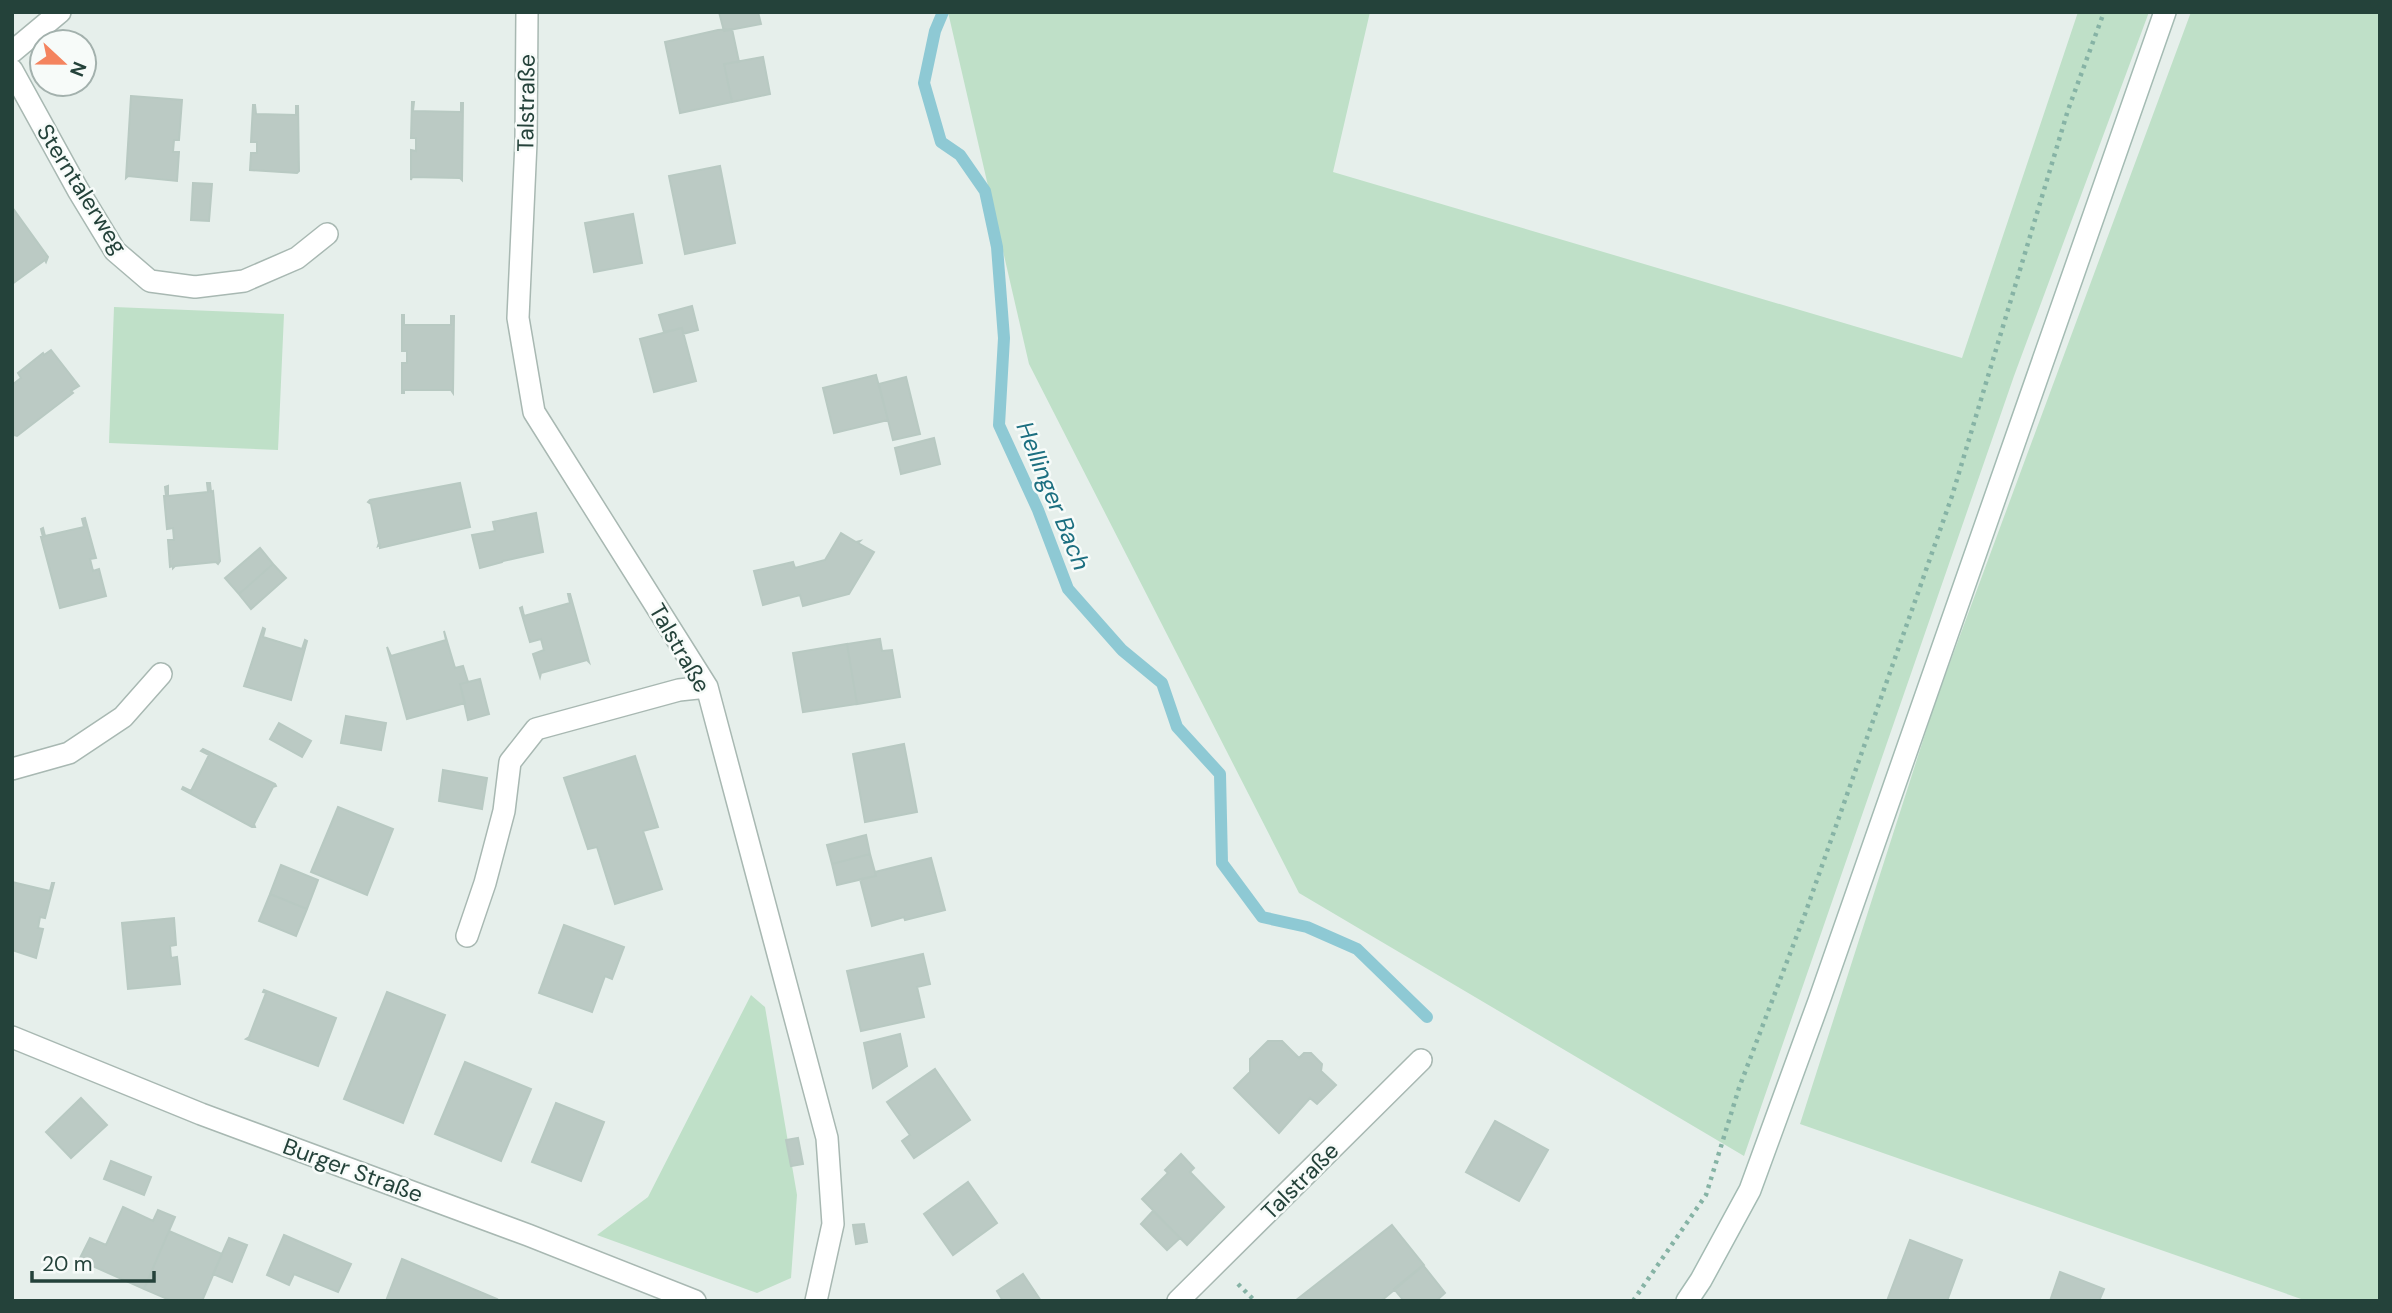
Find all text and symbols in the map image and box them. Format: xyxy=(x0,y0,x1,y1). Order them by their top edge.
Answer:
north arrow xyxy=(28,28,98,98)
street label: Talstraße xyxy=(510,54,542,152)
text: N xyxy=(64,58,92,80)
street label: Sterntalerweg xyxy=(30,118,134,260)
water label: Hellinger Bach xyxy=(1010,417,1097,575)
street label: Talstraße xyxy=(643,598,717,698)
street label: Burger Straße xyxy=(279,1131,427,1209)
street label: Talstraße xyxy=(1255,1136,1345,1226)
scale bar xyxy=(32,1240,154,1284)
text: 20 m xyxy=(42,1250,93,1278)

